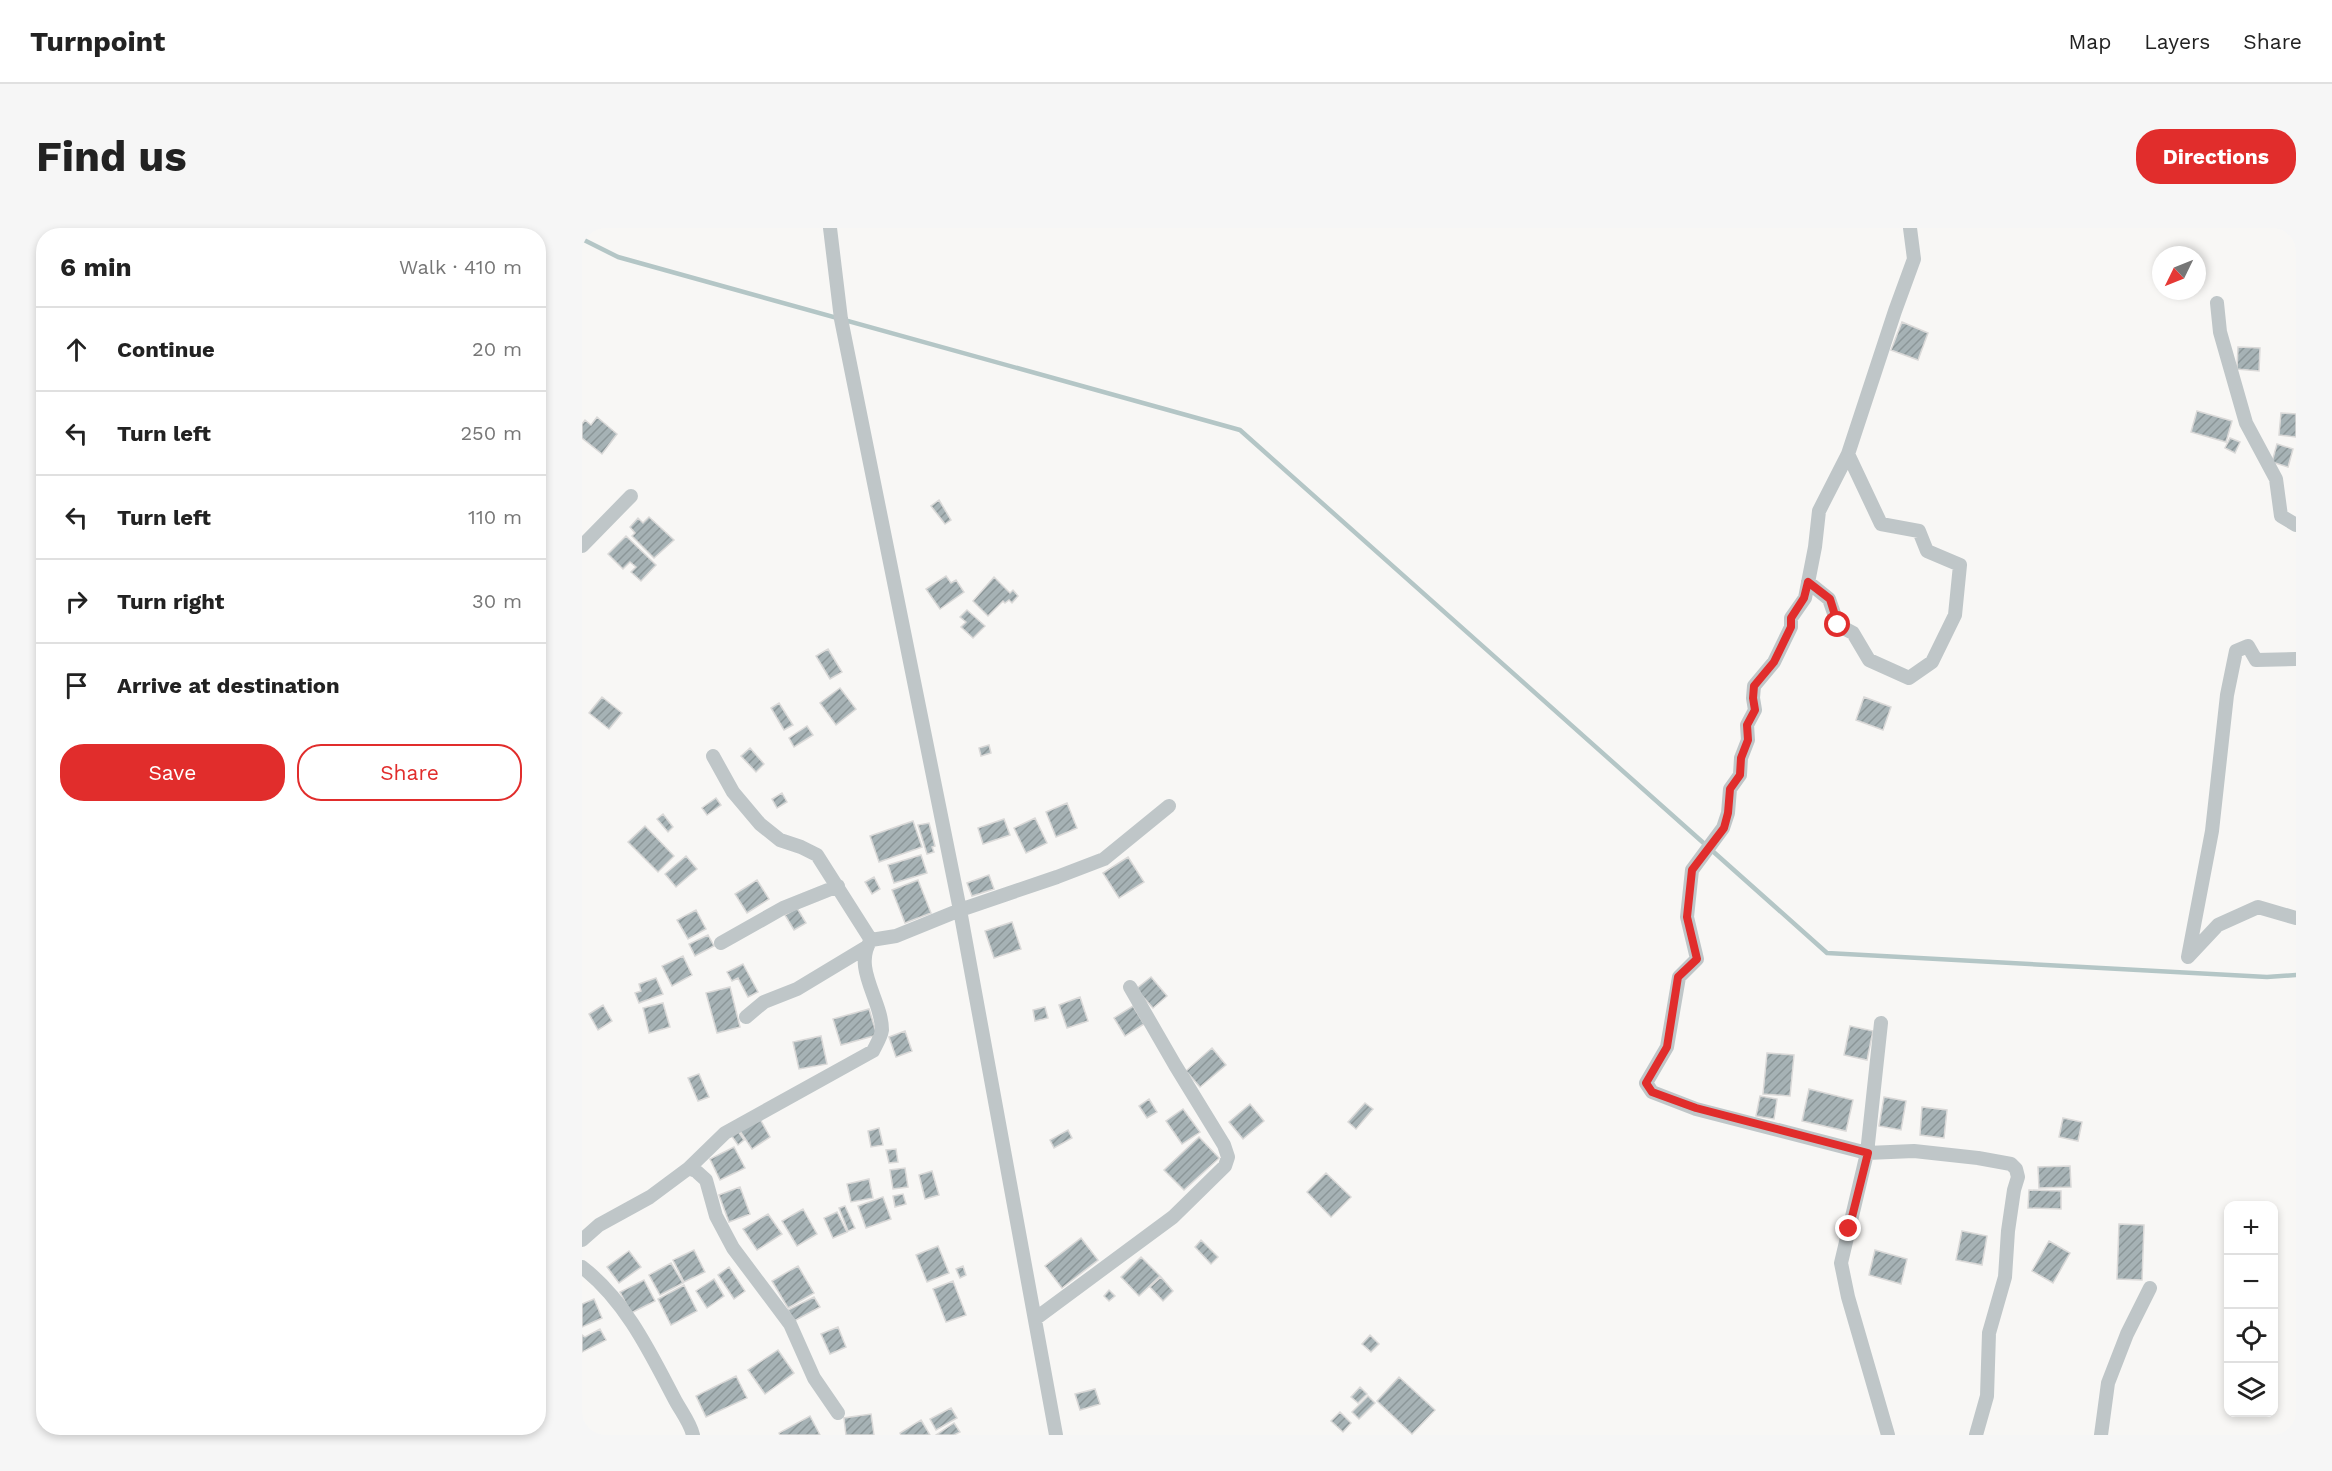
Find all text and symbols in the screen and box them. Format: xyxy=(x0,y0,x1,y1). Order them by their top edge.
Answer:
text: Turnpoint xyxy=(30,25,165,58)
text: Map xyxy=(2068,29,2111,54)
text: Layers xyxy=(2144,29,2210,54)
text: Share xyxy=(2243,29,2302,54)
button: Directions xyxy=(2136,129,2296,184)
text: Find us xyxy=(36,132,187,181)
north arrow xyxy=(2152,246,2206,300)
text: 6 min xyxy=(60,252,132,282)
text: Walk · 410 m xyxy=(399,255,522,279)
icon: ahead xyxy=(60,333,93,366)
text: Continue xyxy=(117,337,215,362)
text: 20 m xyxy=(472,337,522,361)
icon: left xyxy=(60,417,93,450)
text: Turn left xyxy=(117,421,211,446)
text: 250 m xyxy=(460,421,522,445)
icon: left xyxy=(60,501,93,534)
text: Turn left xyxy=(117,505,211,530)
text: 110 m xyxy=(468,505,522,529)
icon: right xyxy=(60,585,93,618)
text: Turn right xyxy=(117,589,224,614)
text: 30 m xyxy=(472,589,522,613)
route start xyxy=(1824,611,1850,637)
icon: arrive xyxy=(60,669,93,702)
text: Arrive at destination xyxy=(117,673,340,698)
button: Save xyxy=(60,744,285,801)
button: Share xyxy=(297,744,522,801)
map controls xyxy=(2224,1201,2278,1417)
button: + xyxy=(2224,1201,2278,1255)
route end xyxy=(1835,1215,1861,1241)
button: − xyxy=(2224,1255,2278,1309)
button: locate xyxy=(2224,1309,2278,1363)
button: layers xyxy=(2224,1363,2278,1417)

